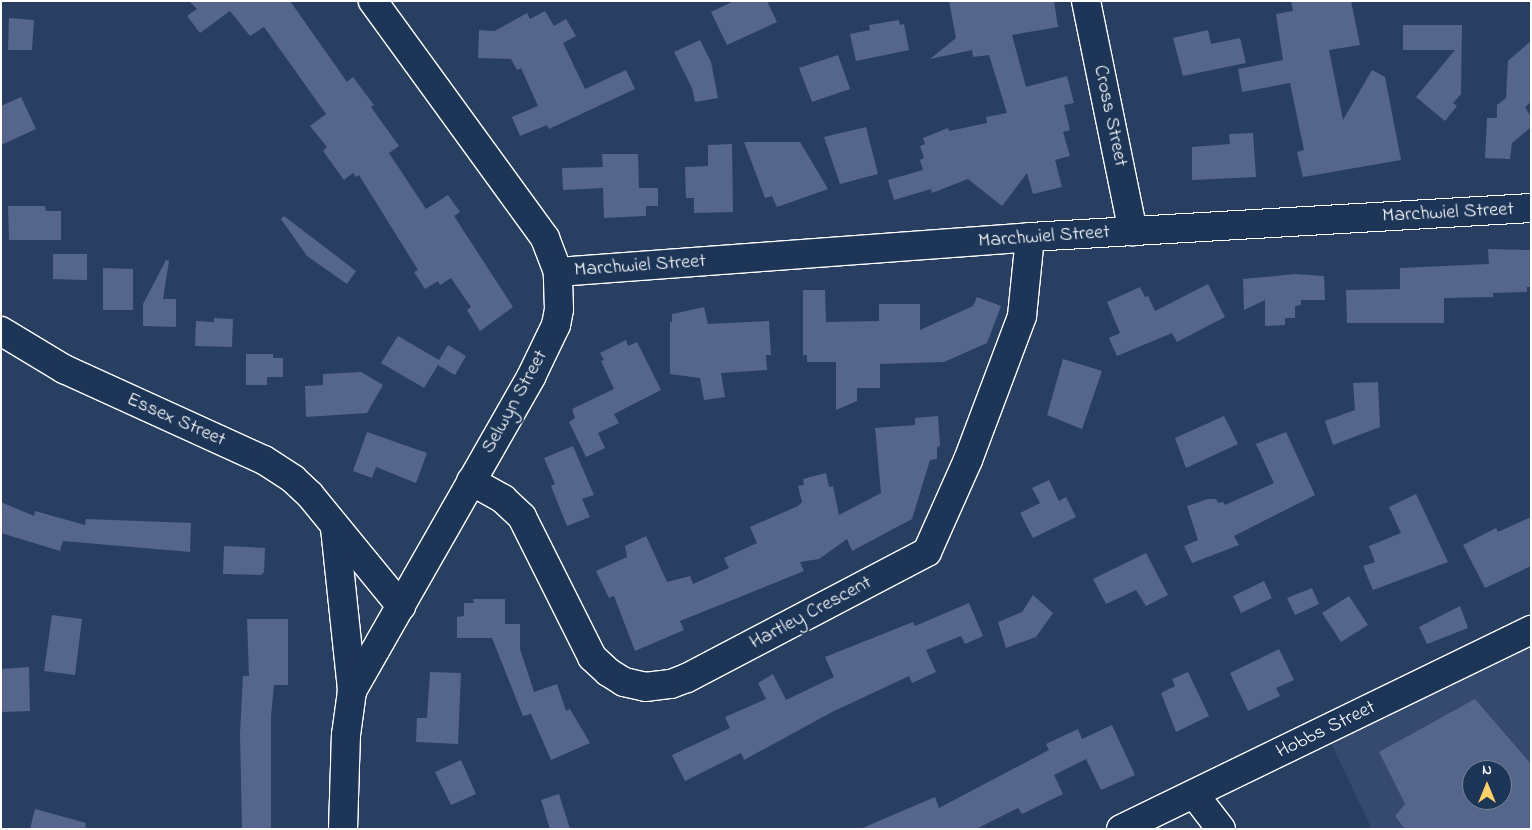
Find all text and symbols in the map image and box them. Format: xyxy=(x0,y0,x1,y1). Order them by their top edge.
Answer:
street label: Cross Street xyxy=(1088,63,1132,169)
street label: Marchwiel Street xyxy=(1381,198,1515,228)
street label: Marchwiel Street xyxy=(977,220,1111,254)
street label: Marchwiel Street xyxy=(573,249,707,283)
street label: Selwyn Street xyxy=(477,346,553,458)
street label: Essex Street xyxy=(123,388,229,452)
street label: Hartley Crescent xyxy=(746,571,876,655)
street label: Hobbs Street xyxy=(1272,696,1380,764)
north arrow xyxy=(1462,760,1512,810)
text: N xyxy=(1482,760,1492,781)

